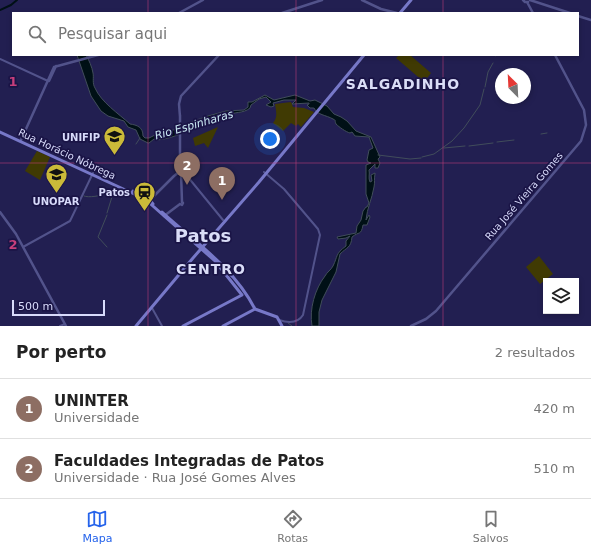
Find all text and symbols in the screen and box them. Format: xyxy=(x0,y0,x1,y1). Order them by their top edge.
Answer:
search box xyxy=(12,12,579,56)
icon: search xyxy=(26,23,48,45)
text: Pesquisar aqui xyxy=(58,25,167,43)
north arrow xyxy=(495,68,531,104)
text: 1 xyxy=(8,74,18,89)
district label: SALGADINHO xyxy=(346,76,460,92)
water label: Rio Espinharas xyxy=(153,107,235,142)
school or university icon: UNIFIP xyxy=(102,124,128,157)
street label: Rua Horácio Nóbrega xyxy=(17,127,117,181)
your location xyxy=(260,129,280,149)
place label: UNIFIP xyxy=(62,132,100,143)
street label: Rua José Vieira Gomes xyxy=(483,150,565,242)
pin: 2 xyxy=(174,152,200,185)
school or university icon: UNOPAR xyxy=(43,162,69,195)
pin: 1 xyxy=(209,167,235,200)
station icon: Patos xyxy=(132,179,158,212)
place label: Patos xyxy=(99,187,130,198)
place label: UNOPAR xyxy=(33,196,80,207)
district label: Patos xyxy=(175,225,231,246)
text: 2 xyxy=(8,237,18,252)
district label: CENTRO xyxy=(176,261,246,277)
map controls xyxy=(543,278,579,314)
button: layers xyxy=(543,278,579,314)
scale bar xyxy=(12,298,105,317)
text: 500 m xyxy=(18,300,53,313)
text: Por perto xyxy=(16,342,106,362)
text: 2 resultados xyxy=(495,345,575,360)
text: UNINTER xyxy=(54,392,129,410)
text: 1 xyxy=(24,401,34,416)
text: 420 m xyxy=(533,401,575,416)
text: Universidade xyxy=(54,410,139,425)
text: Faculdades Integradas de Patos xyxy=(54,452,324,470)
text: 2 xyxy=(24,461,34,476)
text: 510 m xyxy=(533,461,575,476)
text: Universidade · Rua José Gomes Alves xyxy=(54,470,296,485)
tab: Mapa xyxy=(82,508,112,545)
tab: Rotas xyxy=(277,508,308,545)
tab: Salvos xyxy=(473,508,509,545)

